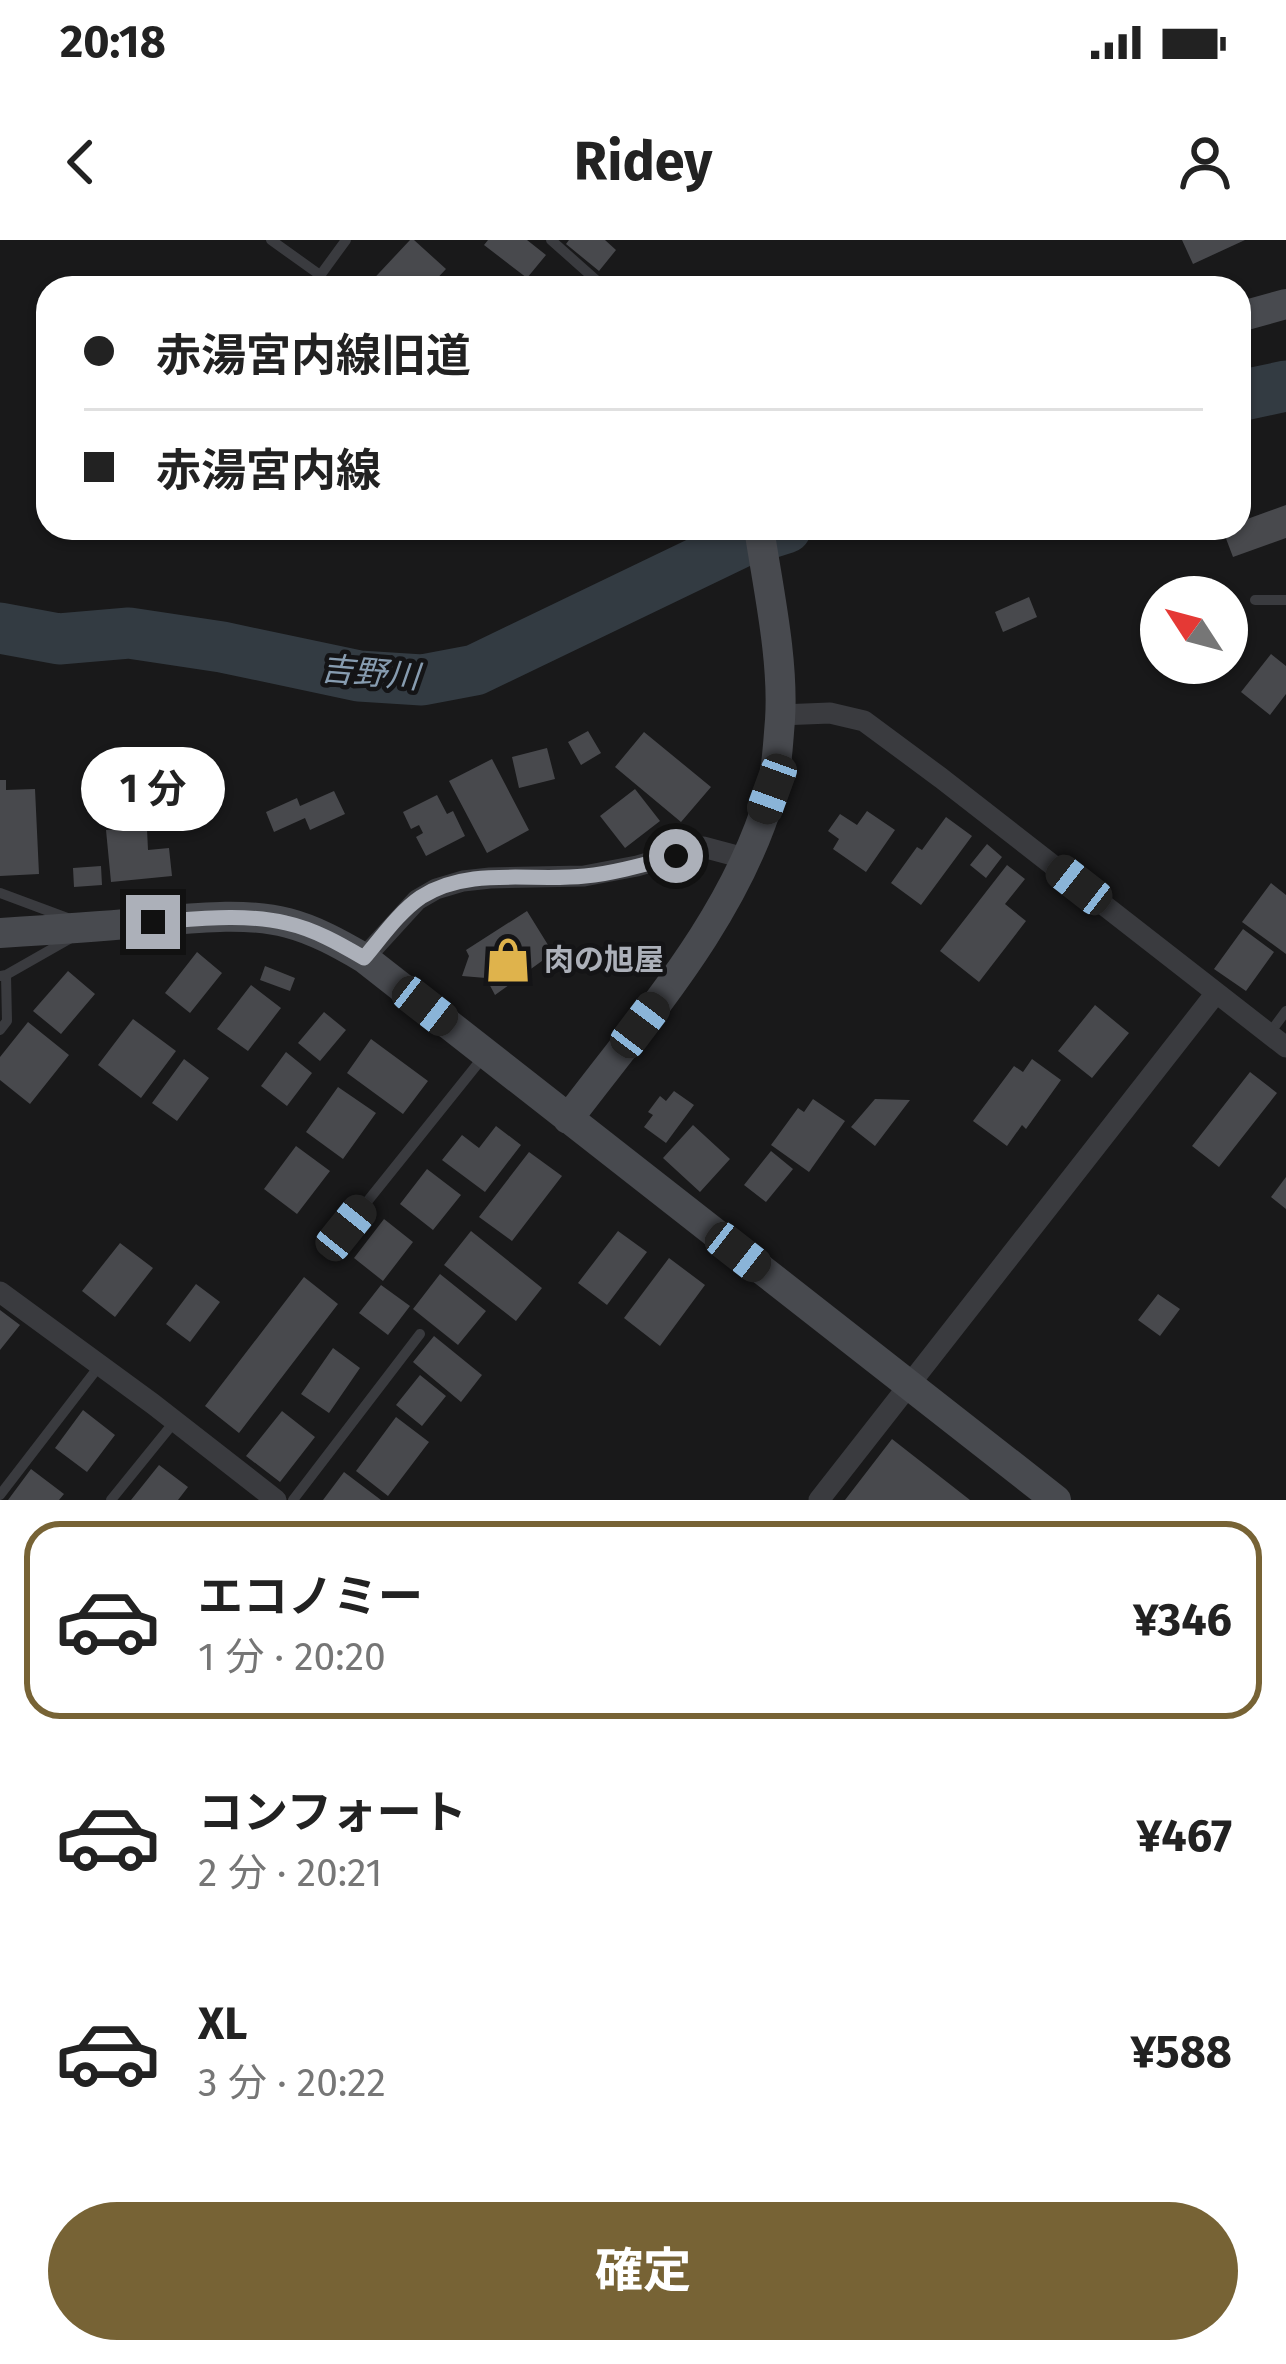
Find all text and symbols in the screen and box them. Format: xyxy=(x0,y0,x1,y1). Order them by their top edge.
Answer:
text: 20:18 xyxy=(60,15,166,69)
icon: back xyxy=(48,129,114,195)
icon: person xyxy=(1172,129,1238,195)
text: Ridey xyxy=(574,130,712,194)
text: 赤湯宮内線旧道 xyxy=(156,329,471,383)
text: 赤湯宮内線 xyxy=(156,444,381,498)
north arrow xyxy=(1140,576,1248,684)
map controls xyxy=(1140,576,1248,684)
water label: 吉野川 xyxy=(319,649,424,697)
callout: 1 分 xyxy=(81,748,225,832)
car xyxy=(743,749,801,829)
text: 1 分 xyxy=(120,766,186,812)
route start xyxy=(649,829,703,883)
car xyxy=(1040,849,1118,921)
route end xyxy=(126,895,180,949)
shop icon: 肉の旭屋 xyxy=(483,935,533,985)
place label: 肉の旭屋 xyxy=(544,942,664,978)
car xyxy=(386,970,464,1042)
car xyxy=(604,985,676,1065)
car xyxy=(309,1189,383,1267)
car xyxy=(699,1216,777,1288)
icon: car xyxy=(54,1566,162,1674)
text: エコノミー xyxy=(198,1570,423,1624)
text: ¥346 xyxy=(1133,1593,1232,1647)
text: 1 分 · 20:20 xyxy=(198,1634,386,1680)
icon: car xyxy=(54,1782,162,1890)
text: コンフォート xyxy=(198,1786,467,1840)
text: ¥467 xyxy=(1137,1809,1232,1863)
text: 2 分 · 20:21 xyxy=(198,1850,382,1896)
text: XL xyxy=(198,1997,247,2051)
icon: car xyxy=(54,1998,162,2106)
text: ¥588 xyxy=(1130,2025,1232,2079)
text: 3 分 · 20:22 xyxy=(198,2060,386,2106)
button: 確定 xyxy=(48,2202,1238,2340)

